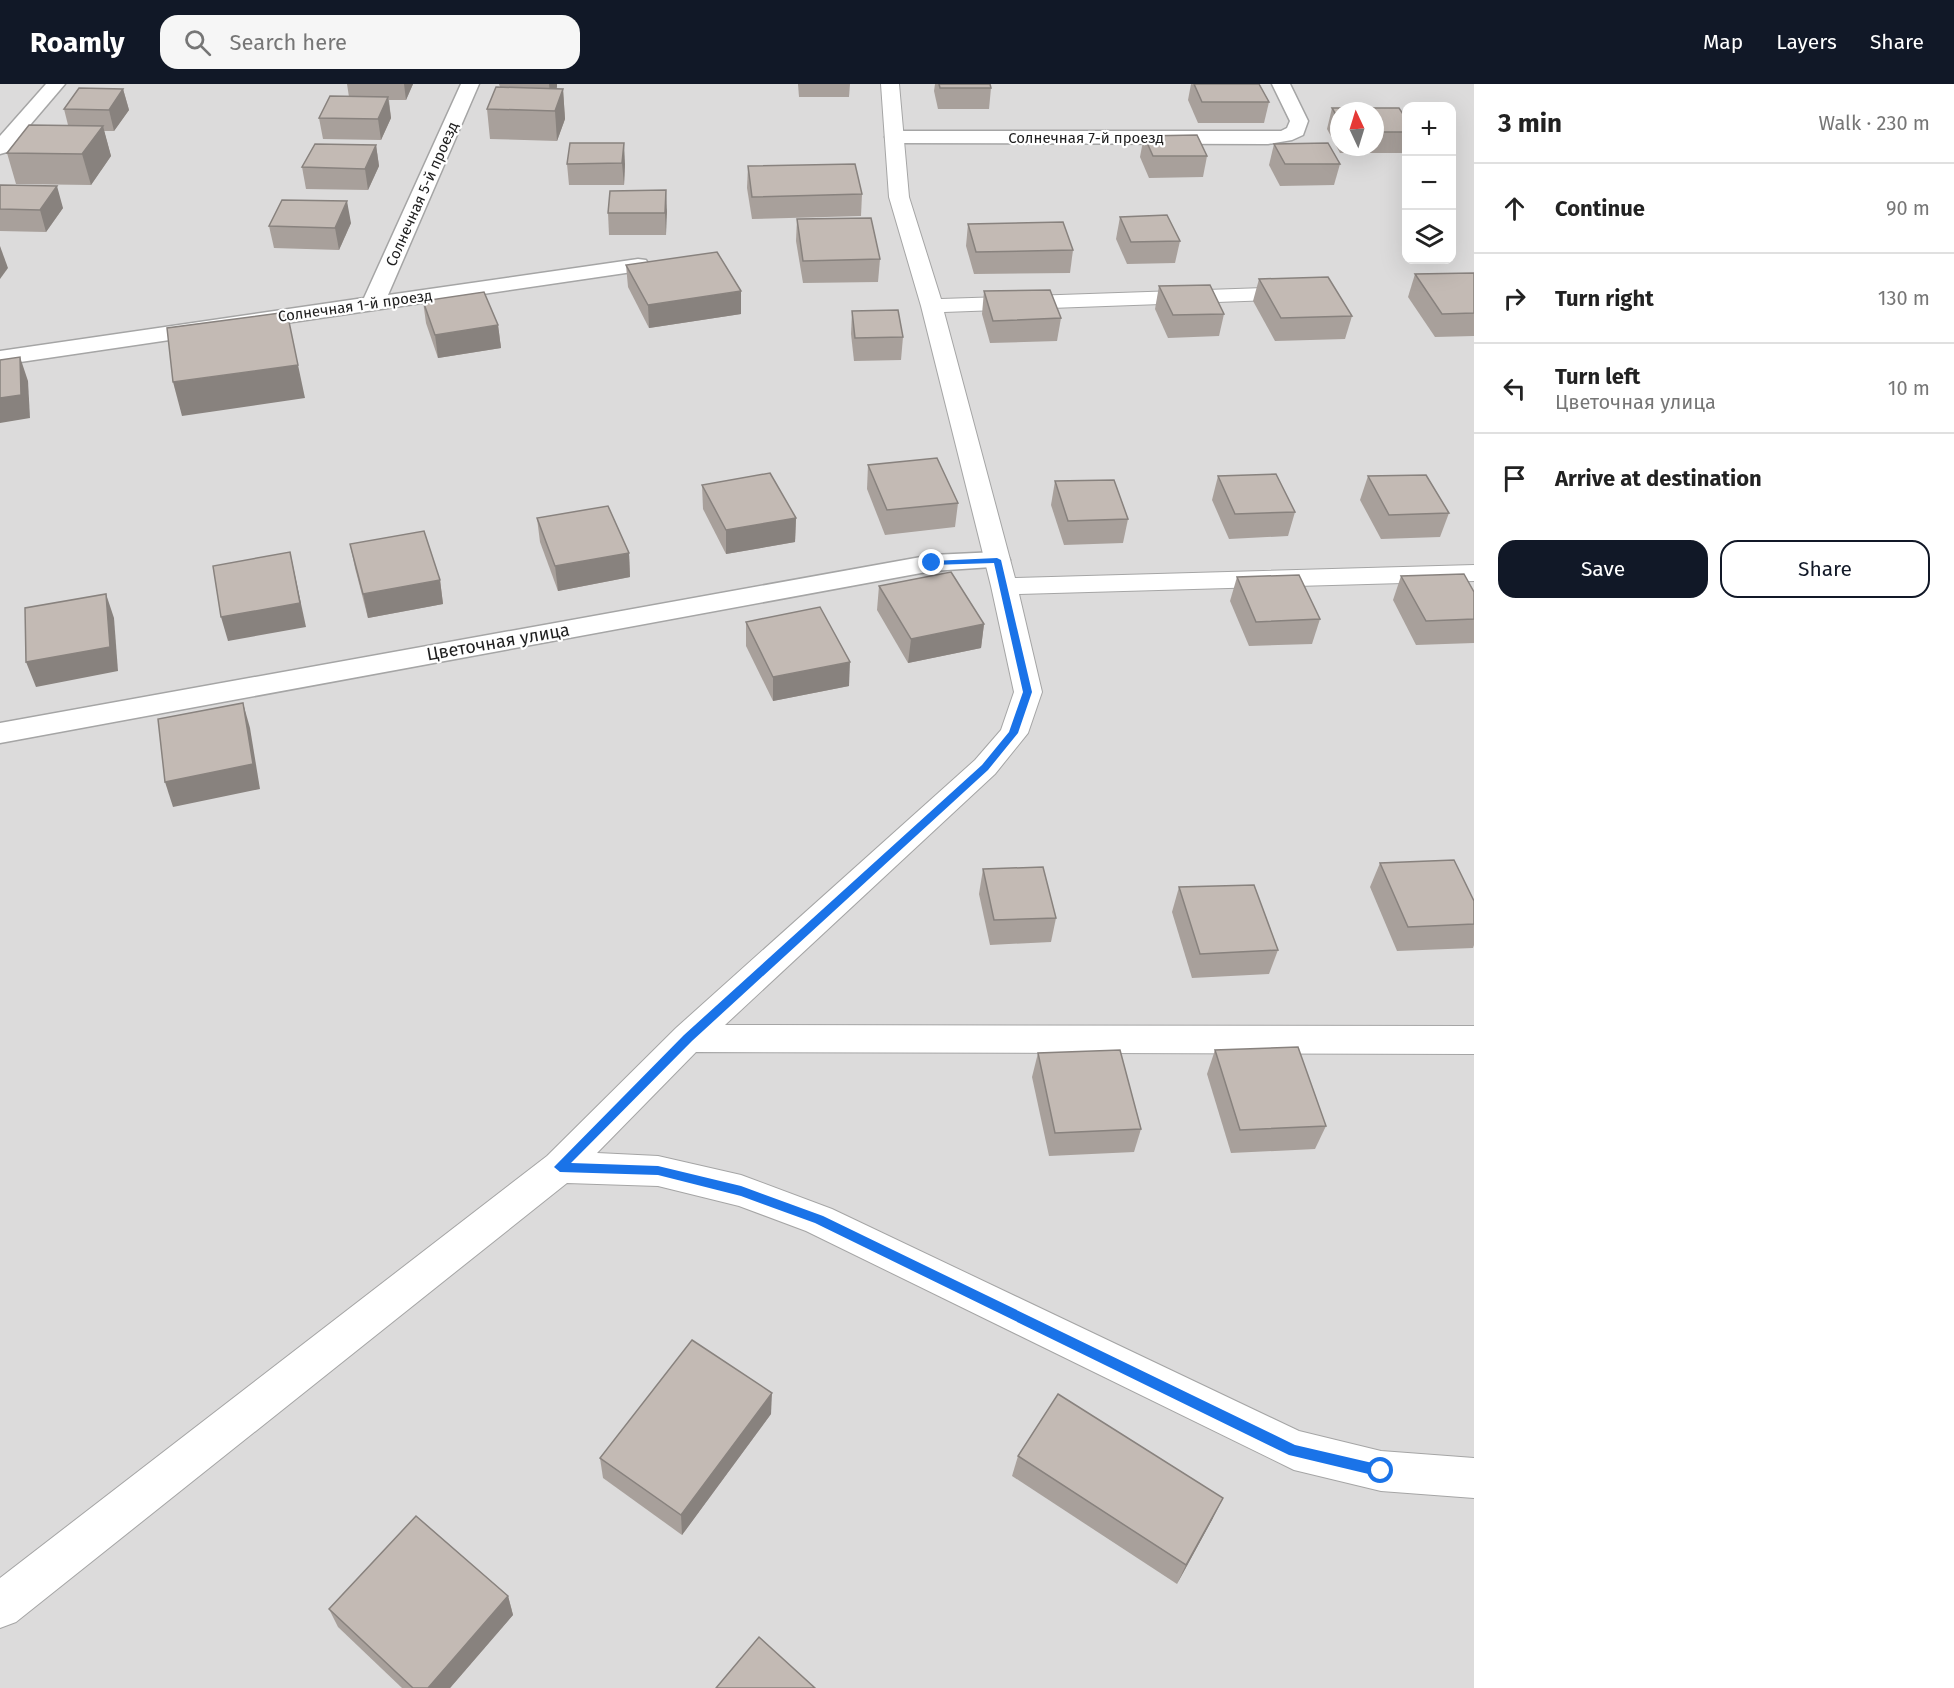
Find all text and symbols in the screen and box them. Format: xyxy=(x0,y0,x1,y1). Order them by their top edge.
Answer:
search box xyxy=(160,15,580,69)
text: Roamly xyxy=(30,26,124,59)
icon: search xyxy=(181,26,214,59)
text: Search here xyxy=(229,29,347,56)
text: Map xyxy=(1703,29,1743,55)
text: Layers xyxy=(1776,29,1837,55)
text: Share xyxy=(1870,29,1924,55)
north arrow xyxy=(1330,102,1384,156)
map controls xyxy=(1402,102,1456,264)
button: + xyxy=(1402,102,1456,156)
text: 3 min xyxy=(1498,108,1562,139)
text: Walk · 230 m xyxy=(1819,111,1930,135)
street label: Солнечная 5-й проезд xyxy=(382,119,462,269)
street label: Солнечная 7-й проезд xyxy=(1008,129,1164,147)
button: − xyxy=(1402,156,1456,210)
icon: ahead xyxy=(1498,192,1531,225)
text: Continue xyxy=(1555,195,1645,222)
text: 90 m xyxy=(1886,196,1930,220)
button: layers xyxy=(1402,210,1456,264)
icon: right xyxy=(1498,282,1531,315)
text: Turn right xyxy=(1555,285,1654,312)
street label: Солнечная 1-й проезд xyxy=(277,286,433,326)
text: 130 m xyxy=(1878,286,1930,310)
text: Turn left xyxy=(1555,363,1640,390)
icon: left xyxy=(1498,372,1531,405)
text: 10 m xyxy=(1888,376,1930,400)
text: Цветочная улица xyxy=(1555,390,1716,414)
icon: arrive xyxy=(1498,462,1531,495)
text: Arrive at destination xyxy=(1555,465,1762,492)
button: Save xyxy=(1498,540,1708,598)
button: Share xyxy=(1720,540,1930,598)
route end xyxy=(918,549,944,575)
street label: Цветочная улица xyxy=(425,619,571,665)
route start xyxy=(1367,1457,1393,1483)

